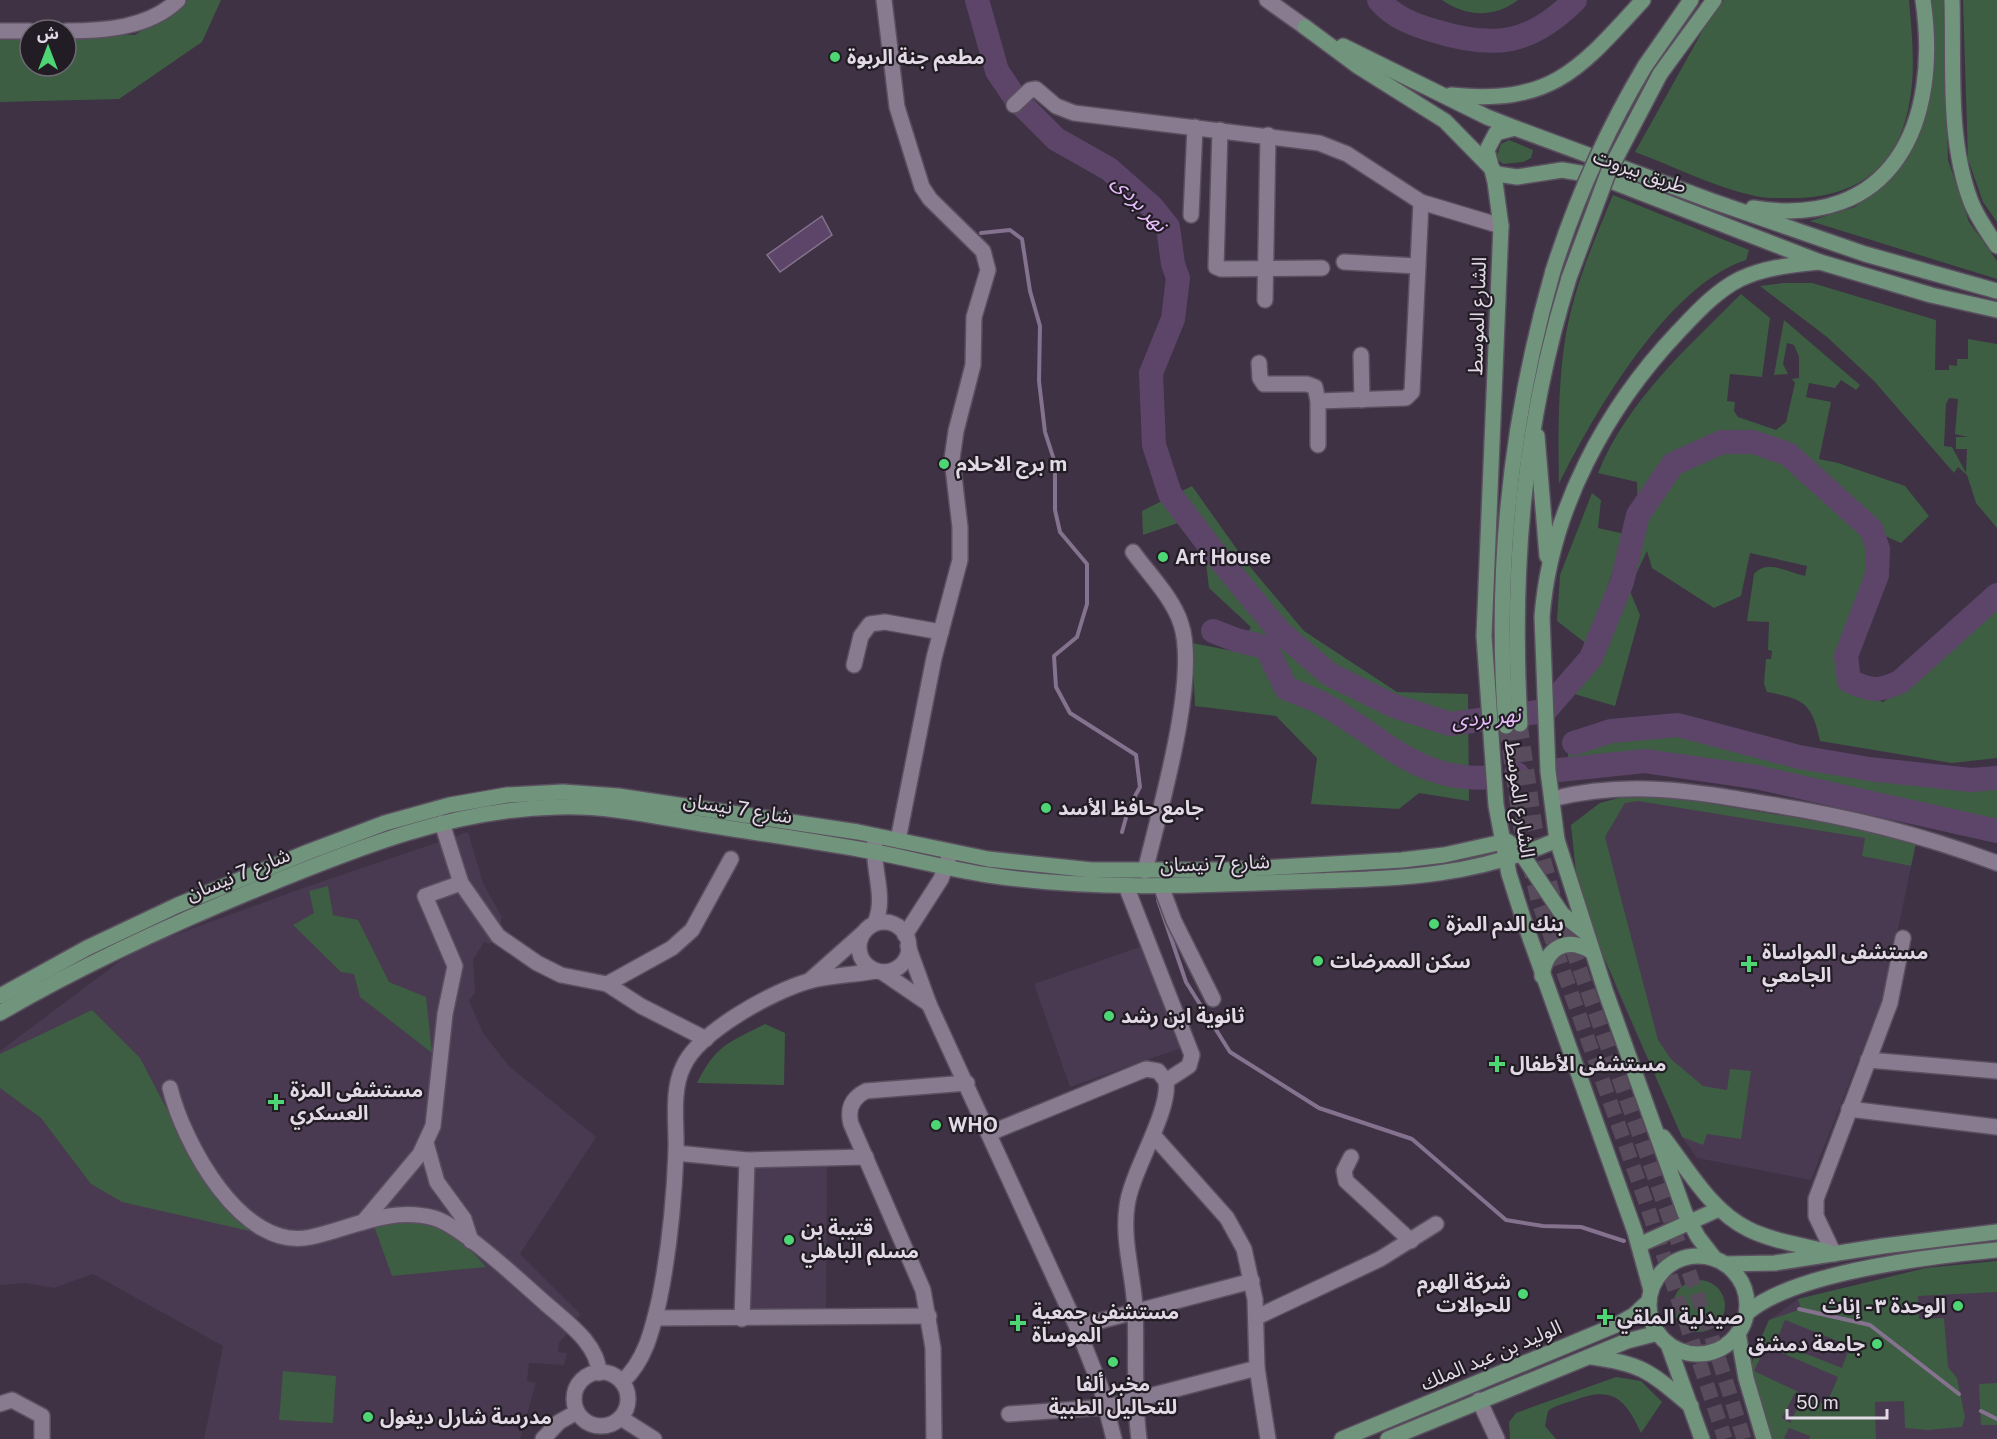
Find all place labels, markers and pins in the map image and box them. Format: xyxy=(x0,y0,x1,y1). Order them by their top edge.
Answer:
place label: مطعم جنة الربوة xyxy=(847,45,985,72)
marker: مطعم جنة الربوة xyxy=(828,50,842,64)
place label: برج الاحلام m xyxy=(956,452,1067,479)
marker: برج الاحلام m xyxy=(937,457,951,471)
place label: Art House xyxy=(1175,545,1271,569)
marker: Art House xyxy=(1156,550,1170,564)
place label: جامع حافظ الأسد xyxy=(1058,796,1204,823)
marker: جامع حافظ الأسد xyxy=(1039,801,1053,815)
place label: بنك الدم المزة xyxy=(1446,912,1564,939)
marker: بنك الدم المزة xyxy=(1427,917,1441,931)
place label: مستشفى المواساة الجامعي xyxy=(1762,940,1928,992)
place label: سكن الممرضات xyxy=(1330,949,1471,973)
marker: سكن الممرضات xyxy=(1311,954,1325,968)
marker: مستشفى المواساة الجامعي xyxy=(1740,955,1758,973)
place label: ثانوية ابن رشد xyxy=(1121,1004,1245,1028)
marker: ثانوية ابن رشد xyxy=(1102,1009,1116,1023)
place label: مستشفى الأطفال xyxy=(1510,1052,1666,1076)
marker: مستشفى الأطفال xyxy=(1488,1055,1506,1073)
place label: مستشفى المزة العسكري xyxy=(290,1078,423,1130)
marker: مستشفى المزة العسكري xyxy=(267,1093,285,1111)
place label: WHO xyxy=(948,1113,998,1137)
marker: WHO xyxy=(929,1118,943,1132)
place label: قتيبة بن مسلم الباهلي xyxy=(801,1216,919,1268)
marker: قتيبة بن مسلم الباهلي xyxy=(782,1233,796,1247)
place label: شركة الهرم للحوالات xyxy=(1417,1270,1511,1317)
marker: شركة الهرم للحوالات xyxy=(1516,1287,1530,1301)
place label: الوحدة ٣ - إناث xyxy=(1822,1294,1946,1320)
marker: الوحدة ٣ - إناث xyxy=(1951,1299,1965,1313)
place label: مستشفى جمعية الموساة xyxy=(1032,1300,1179,1347)
place label: صيدلية الملقي xyxy=(1617,1305,1743,1334)
marker: صيدلية الملقي xyxy=(1598,1310,1612,1324)
marker: مستشفى جمعية الموساة xyxy=(1009,1314,1027,1332)
place label: جامعة دمشق xyxy=(1748,1332,1865,1356)
marker: جامعة دمشق xyxy=(1870,1337,1884,1351)
marker: مخبر ألفا للتحاليل الطبية xyxy=(1106,1355,1120,1369)
place label: مخبر ألفا للتحاليل الطبية xyxy=(1049,1371,1177,1419)
place label: مدرسة شارل ديغول xyxy=(380,1405,552,1429)
marker: مدرسة شارل ديغول xyxy=(361,1410,375,1424)

